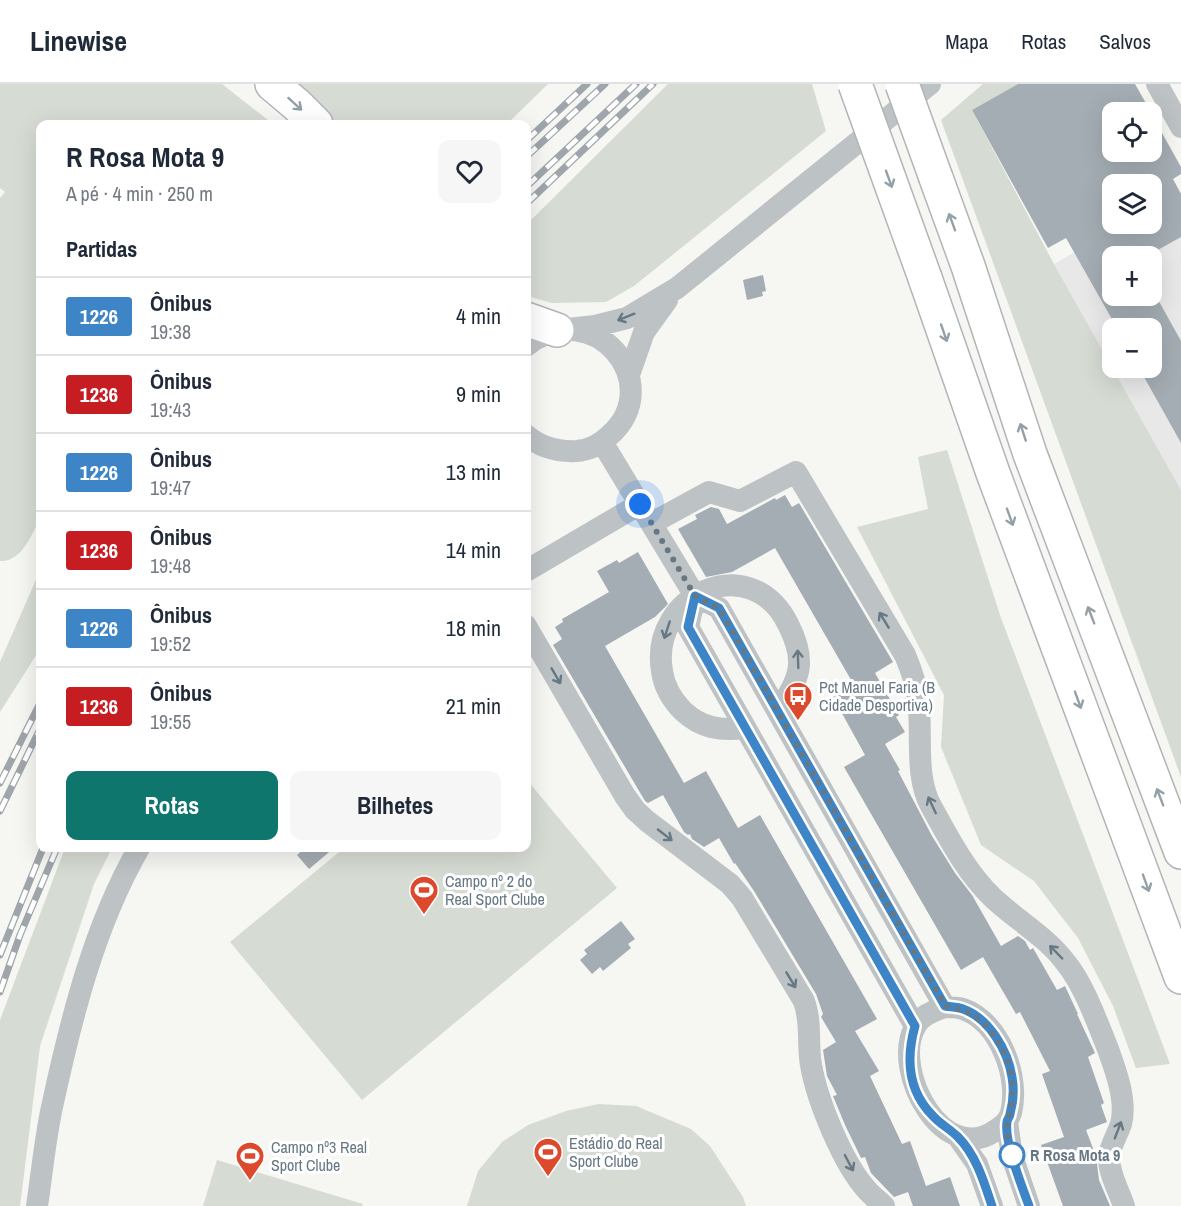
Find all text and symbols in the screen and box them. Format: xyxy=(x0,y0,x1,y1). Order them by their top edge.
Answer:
text: Linewise xyxy=(30,22,127,60)
text: Mapa xyxy=(945,27,988,56)
text: Rotas xyxy=(1021,27,1066,56)
text: Salvos xyxy=(1099,27,1151,56)
one-way arrow xyxy=(287,96,302,110)
map controls xyxy=(1102,102,1162,378)
button: locate xyxy=(1102,102,1162,162)
text: R Rosa Mota 9 xyxy=(66,138,224,176)
button: heart xyxy=(438,140,501,203)
one-way arrow xyxy=(884,169,895,187)
button: layers xyxy=(1102,174,1162,234)
text: A pé · 4 min · 250 m xyxy=(66,180,213,207)
one-way arrow xyxy=(946,213,957,232)
text: Partidas xyxy=(66,234,137,264)
button: + xyxy=(1102,246,1162,306)
text: Ônibus xyxy=(150,288,212,318)
text: 4 min xyxy=(456,301,501,331)
text: 1226 xyxy=(80,302,118,331)
one-way arrow xyxy=(618,312,636,323)
text: 19:38 xyxy=(150,318,191,345)
button: − xyxy=(1102,318,1162,378)
one-way arrow xyxy=(940,324,951,342)
text: Ônibus xyxy=(150,366,212,396)
text: 9 min xyxy=(456,379,501,409)
text: 1236 xyxy=(80,380,118,409)
text: 19:43 xyxy=(150,396,191,423)
one-way arrow xyxy=(1016,423,1027,442)
text: Ônibus xyxy=(150,444,212,474)
text: 13 min xyxy=(446,457,501,487)
text: 1226 xyxy=(80,458,118,487)
text: 19:47 xyxy=(150,474,191,501)
your location xyxy=(625,489,655,519)
one-way arrow xyxy=(1005,507,1016,526)
text: Ônibus xyxy=(150,522,212,552)
text: 14 min xyxy=(446,535,501,565)
text: 1236 xyxy=(80,536,118,565)
text: 19:48 xyxy=(150,552,191,579)
text: Ônibus xyxy=(150,600,212,630)
one-way arrow xyxy=(1085,606,1096,625)
one-way arrow xyxy=(877,612,889,629)
text: 18 min xyxy=(446,613,501,643)
text: 1226 xyxy=(80,614,118,643)
one-way arrow xyxy=(660,620,671,639)
text: 19:52 xyxy=(150,630,191,657)
one-way arrow xyxy=(793,650,804,669)
one-way arrow xyxy=(550,667,562,684)
place label: Pct Manuel Faria (B Cidade Desportiva) xyxy=(819,676,935,716)
text: Ônibus xyxy=(150,678,212,708)
bus stop icon: Pct Manuel Faria (B Cidade Desportiva) xyxy=(782,680,814,722)
one-way arrow xyxy=(1073,690,1084,709)
text: 21 min xyxy=(446,691,501,721)
text: 1236 xyxy=(80,692,118,721)
text: 19:55 xyxy=(150,708,191,735)
button: Rotas xyxy=(66,771,278,840)
button: Bilhetes xyxy=(290,771,501,840)
one-way arrow xyxy=(1154,789,1165,807)
one-way arrow xyxy=(925,796,937,814)
one-way arrow xyxy=(657,829,673,842)
place label: Campo nº 2 do Real Sport Clube xyxy=(445,870,545,910)
one-way arrow xyxy=(1141,873,1152,891)
sports icon: Campo nº 2 do Real Sport Clube xyxy=(408,874,440,916)
one-way arrow xyxy=(1048,945,1063,960)
one-way arrow xyxy=(786,971,798,988)
one-way arrow xyxy=(1113,1121,1124,1140)
place label: Estádio do Real Sport Clube xyxy=(569,1132,662,1172)
place label: Campo nº3 Real Sport Clube xyxy=(271,1136,367,1176)
sports icon: Estádio do Real Sport Clube xyxy=(532,1136,564,1178)
sports icon: Campo nº3 Real Sport Clube xyxy=(234,1140,266,1182)
marker: R Rosa Mota 9 xyxy=(999,1142,1025,1168)
place label: R Rosa Mota 9 xyxy=(1030,1144,1120,1166)
one-way arrow xyxy=(844,1153,855,1171)

